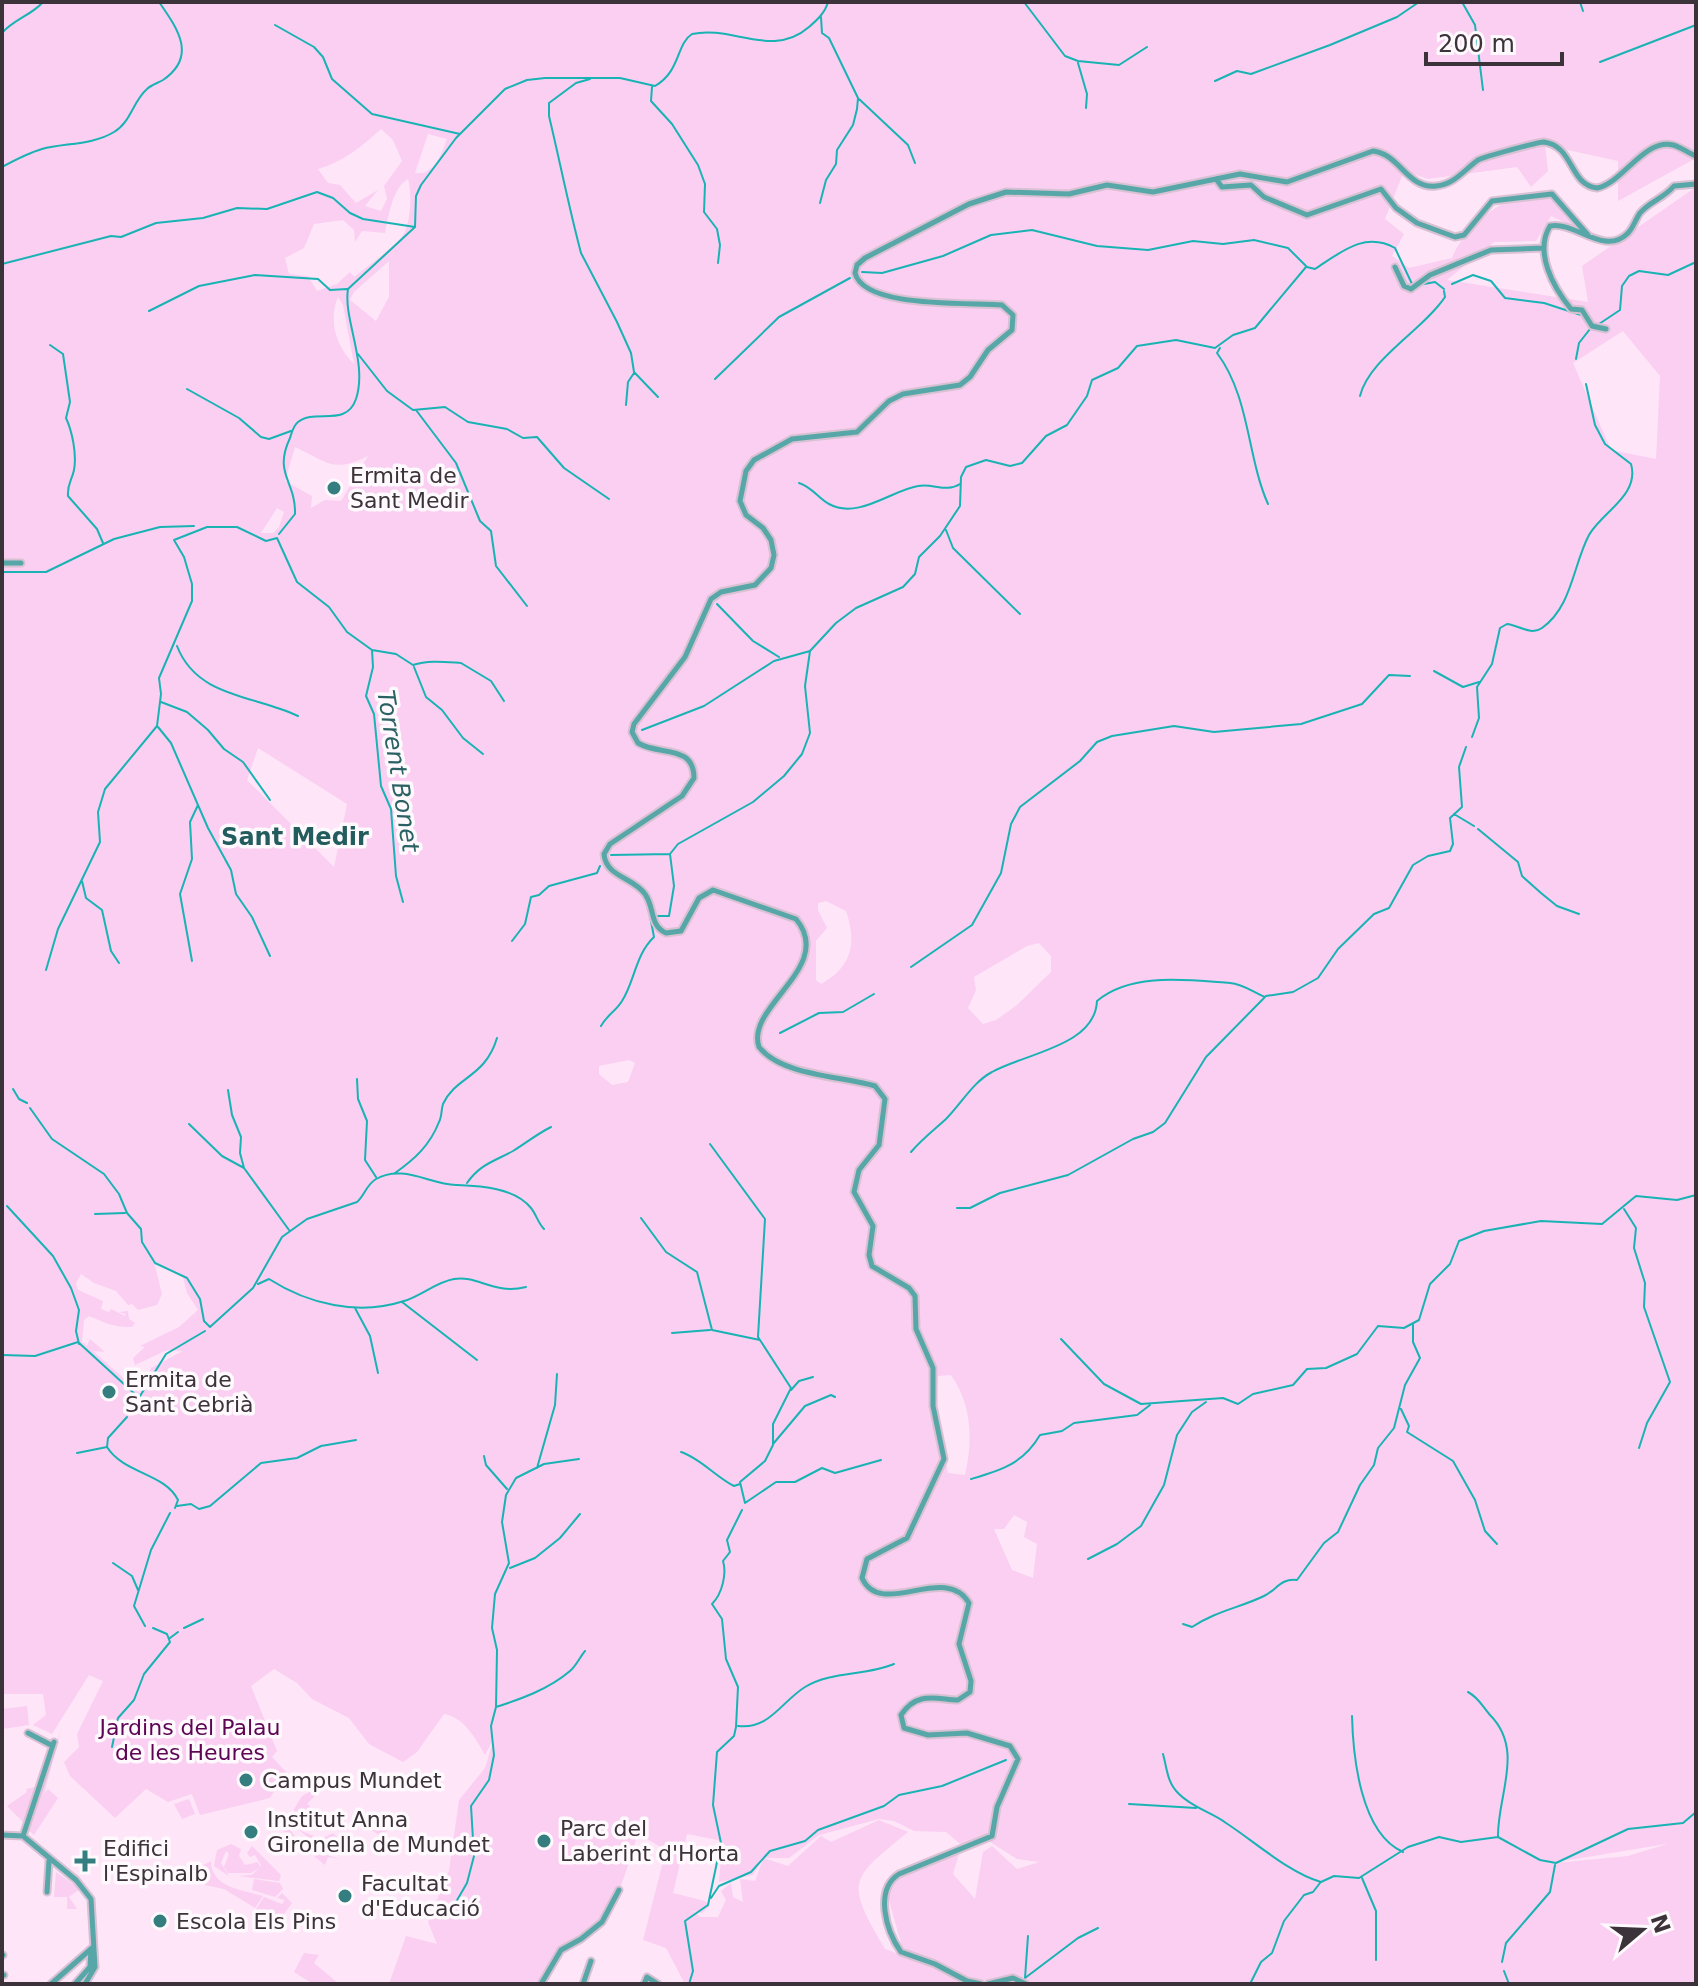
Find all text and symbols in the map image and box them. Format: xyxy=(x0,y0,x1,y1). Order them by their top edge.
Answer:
scale bar xyxy=(1426,16,1562,66)
text: 200 m xyxy=(1438,30,1515,58)
place label: Ermita de Sant Medir xyxy=(350,463,470,513)
marker: Ermita de Sant Medir xyxy=(325,479,343,497)
water label: Torrent Bonet xyxy=(371,688,425,856)
district label: Sant Medir xyxy=(221,823,369,851)
place label: Ermita de Sant Cebrià xyxy=(125,1367,254,1417)
marker: Ermita de Sant Cebrià xyxy=(100,1383,118,1401)
park label: Jardins del Palau de les Heures xyxy=(97,1715,281,1765)
place label: Campus Mundet xyxy=(262,1768,442,1793)
marker: Campus Mundet xyxy=(237,1771,255,1789)
place label: Institut Anna Gironella de Mundet xyxy=(267,1807,490,1857)
place label: Parc del Laberint d'Horta xyxy=(560,1816,739,1866)
marker: Institut Anna Gironella de Mundet xyxy=(242,1823,260,1841)
marker: Parc del Laberint d'Horta xyxy=(535,1832,553,1850)
place label: Edifici l'Espinalb xyxy=(103,1836,208,1886)
marker: Edifici l'Espinalb xyxy=(74,1850,96,1872)
place label: Facultat d'Educació xyxy=(361,1871,480,1921)
marker: Facultat d'Educació xyxy=(336,1887,354,1905)
north arrow xyxy=(1602,1890,1682,1970)
place label: Escola Els Pins xyxy=(176,1909,336,1934)
text: N xyxy=(1646,1911,1675,1936)
marker: Escola Els Pins xyxy=(151,1912,169,1930)

